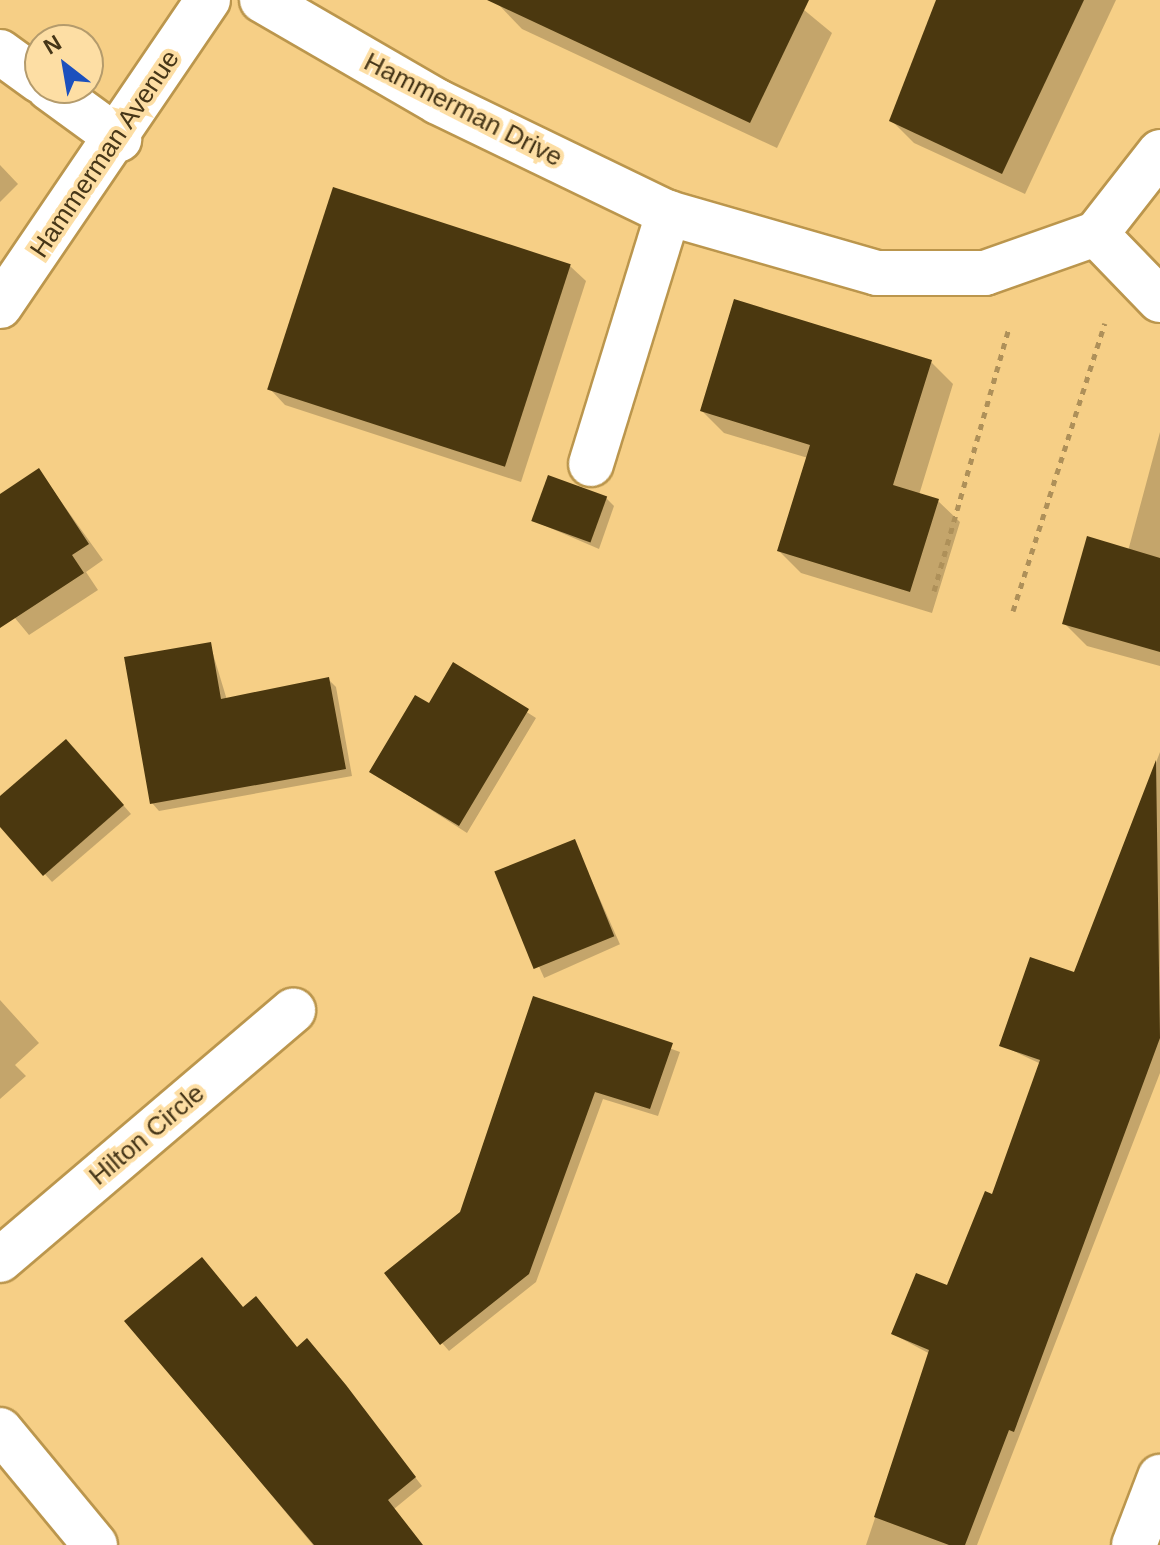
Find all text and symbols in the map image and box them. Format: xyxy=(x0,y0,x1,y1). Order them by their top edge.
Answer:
north arrow xyxy=(24,24,104,104)
text: N xyxy=(39,30,66,60)
street label: Hammerman Avenue xyxy=(24,44,186,264)
street label: Hammerman Drive xyxy=(359,47,567,173)
street label: Hilton Circle xyxy=(83,1078,211,1192)

